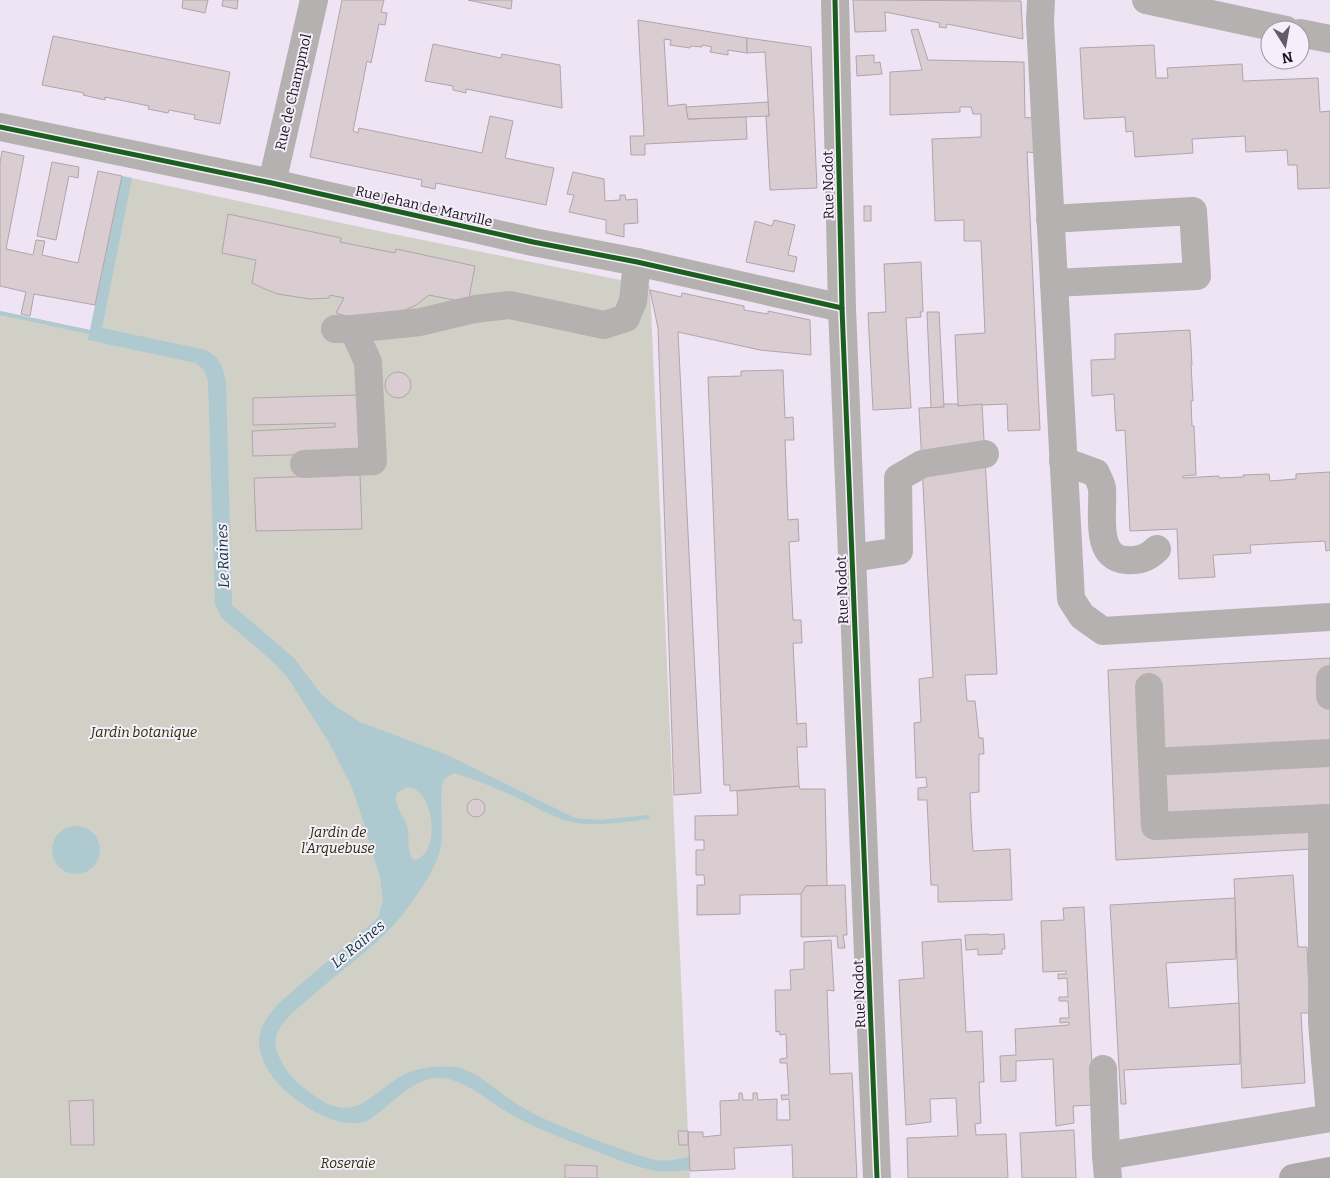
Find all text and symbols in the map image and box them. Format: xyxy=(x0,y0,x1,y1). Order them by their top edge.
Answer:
north arrow xyxy=(1260,20,1310,70)
street label: Rue de Champmol xyxy=(272,32,315,152)
text: N xyxy=(1280,48,1294,67)
street label: Rue Nodot xyxy=(819,151,838,219)
street label: Rue Jehan de Marville xyxy=(354,182,494,231)
water label: Le Raines xyxy=(213,524,233,588)
street label: Rue Nodot xyxy=(833,555,852,624)
park label: Jardin botanique xyxy=(89,724,197,741)
park label: Jardin de l'Arquebuse xyxy=(301,824,375,857)
water label: Le Raines xyxy=(328,916,388,972)
street label: Rue Nodot xyxy=(850,959,869,1028)
park label: Roseraie xyxy=(321,1155,375,1172)

